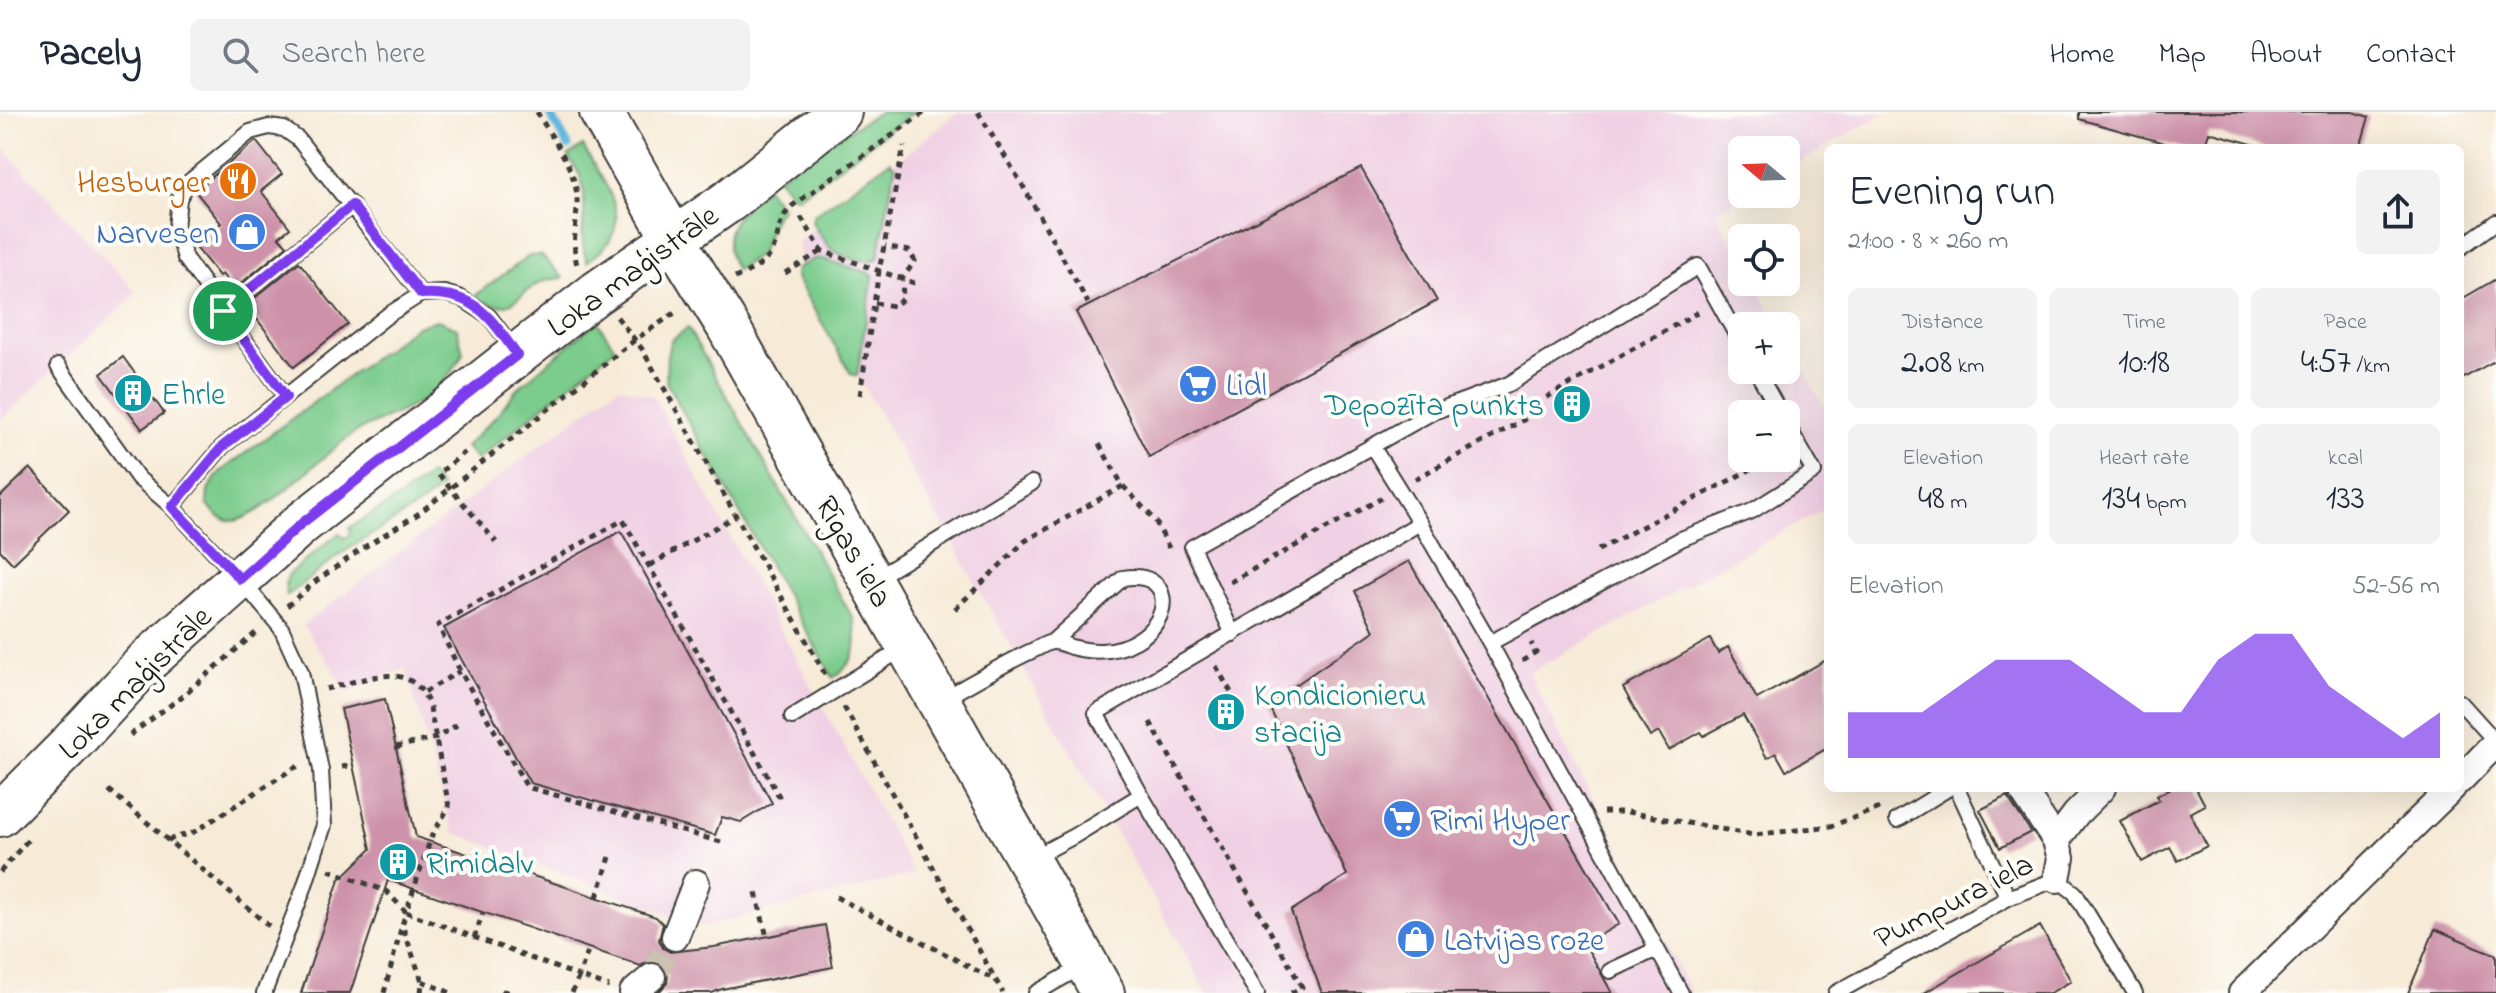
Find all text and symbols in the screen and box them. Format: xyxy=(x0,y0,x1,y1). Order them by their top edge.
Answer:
search box xyxy=(190,19,750,91)
text: Pacely xyxy=(40,27,142,83)
icon: search xyxy=(218,33,262,77)
text: Search here xyxy=(282,33,425,77)
text: Home xyxy=(2049,35,2115,76)
text: Map xyxy=(2159,35,2206,76)
text: About xyxy=(2250,35,2322,76)
text: Contact xyxy=(2366,35,2456,76)
north arrow xyxy=(1728,136,1800,208)
map controls xyxy=(1728,136,1800,472)
restaurant icon: Hesburger xyxy=(217,160,259,202)
place label: Hesburger xyxy=(77,161,210,208)
text: Evening run xyxy=(1848,161,2055,225)
button: share xyxy=(2356,170,2440,254)
street label: Loka maģistrāle xyxy=(539,194,730,351)
shop icon: Narvesen xyxy=(226,211,268,253)
place label: Narvesen xyxy=(96,212,219,259)
text: 21:00 · 8 × 260 m xyxy=(1848,223,2009,261)
button: locate xyxy=(1728,224,1800,296)
pin xyxy=(189,277,257,345)
icon: arrive xyxy=(201,289,245,333)
text: Distance xyxy=(1902,307,1983,339)
text: Time xyxy=(2122,307,2166,339)
text: Pace xyxy=(2324,307,2367,339)
button: + xyxy=(1728,312,1800,384)
text: 2.08 xyxy=(1901,339,1952,389)
text: 10:18 xyxy=(2118,339,2170,389)
text: 4:57 xyxy=(2301,339,2351,389)
text: km xyxy=(1952,351,1984,383)
text: /km xyxy=(2351,351,2390,383)
supermarket icon: Lidl xyxy=(1177,363,1219,405)
place label: Lidl xyxy=(1226,364,1267,411)
building icon: Ehrle xyxy=(112,372,154,414)
place label: Ehrle xyxy=(161,373,226,420)
building icon: Depozīta punkts xyxy=(1551,383,1593,425)
place label: Depozīta punkts xyxy=(1323,384,1544,431)
button: − xyxy=(1728,400,1800,472)
text: Elevation xyxy=(1902,443,1983,475)
text: Heart rate xyxy=(2099,443,2189,475)
text: kcal xyxy=(2328,443,2363,475)
text: 48 xyxy=(1918,475,1945,525)
text: 134 xyxy=(2101,475,2140,525)
text: 133 xyxy=(2326,475,2365,525)
text: m xyxy=(1945,487,1967,519)
text: bpm xyxy=(2140,487,2187,519)
street label: Rīgas iela xyxy=(801,488,903,617)
text: Elevation xyxy=(1848,568,1944,606)
text: 52–56 m xyxy=(2352,568,2440,606)
street label: Loka maģistrāle xyxy=(48,596,225,772)
place label: Kondicionieru stacija xyxy=(1254,674,1426,758)
building icon: Kondicionieru stacija xyxy=(1205,691,1247,733)
supermarket icon: Rimi Hyper xyxy=(1381,798,1423,840)
place label: Rimi Hyper xyxy=(1430,799,1570,846)
building icon: Rimidalv xyxy=(377,841,419,883)
place label: Rimidalv xyxy=(426,842,534,889)
street label: Pumpura iela xyxy=(1867,843,2042,963)
shop icon: Latvijas roze xyxy=(1395,918,1437,960)
place label: Latvijas roze xyxy=(1444,919,1605,966)

